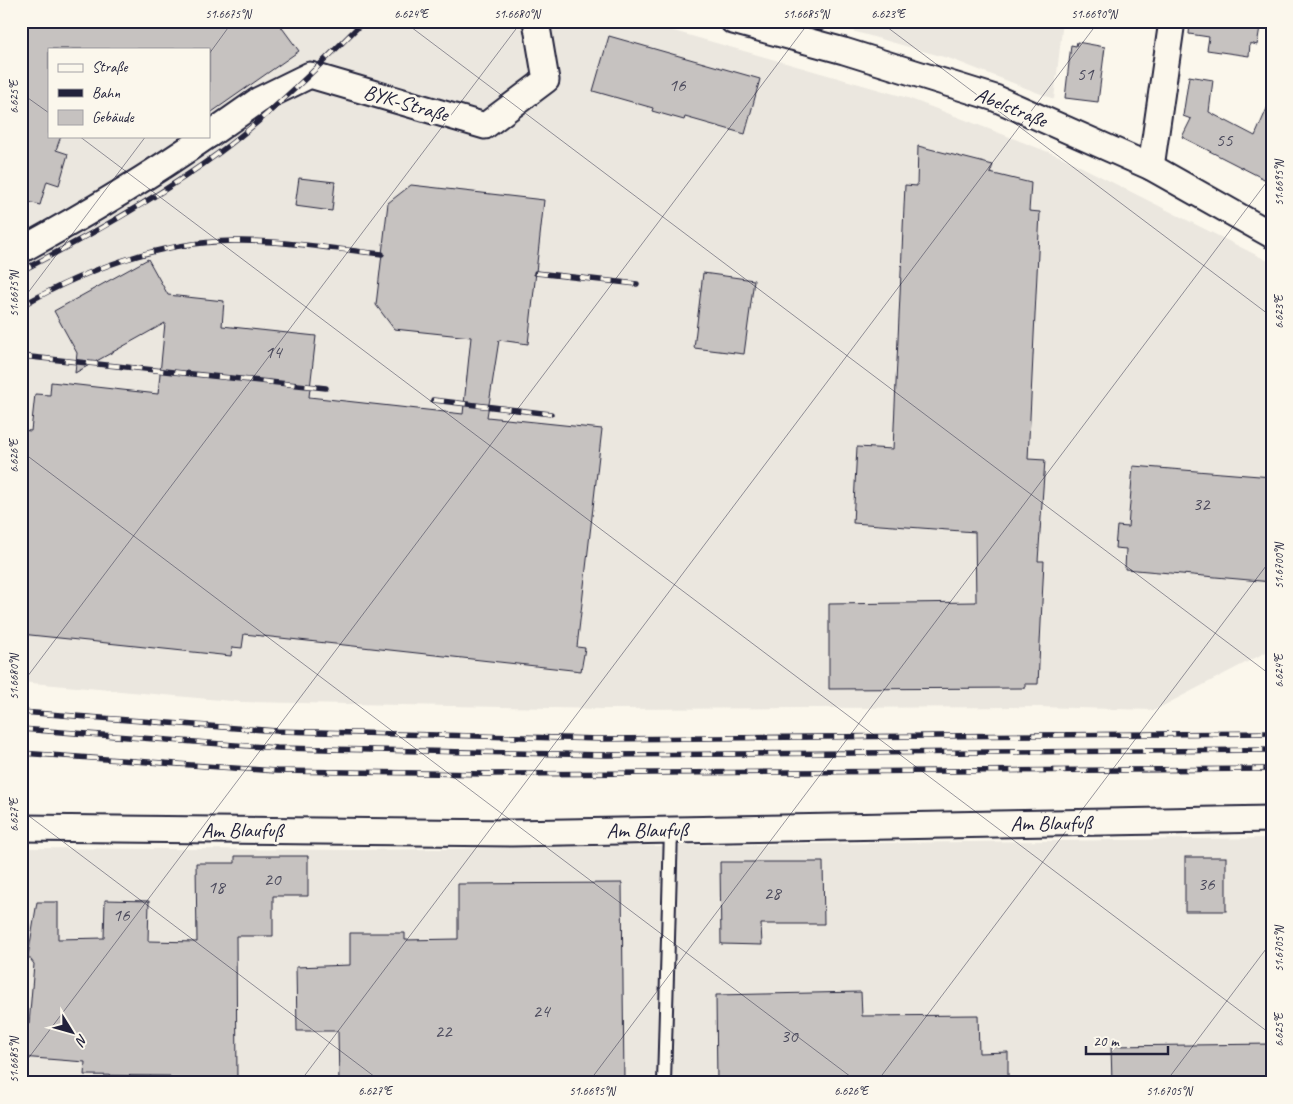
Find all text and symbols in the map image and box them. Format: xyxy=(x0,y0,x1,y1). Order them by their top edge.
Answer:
text: 51.6675°N xyxy=(205,6,252,22)
text: 6.624°E xyxy=(394,6,430,22)
text: 51.6680°N xyxy=(494,6,541,22)
text: 51.6685°N xyxy=(783,6,830,22)
text: 6.623°E xyxy=(871,6,907,22)
text: 51.6690°N xyxy=(1071,6,1118,22)
legend xyxy=(48,48,210,138)
text: Straße xyxy=(92,58,128,77)
house number: 51 xyxy=(1076,62,1095,86)
house number: 16 xyxy=(668,73,687,97)
text: 6.625°E xyxy=(6,78,22,114)
street label: BYK-Straße xyxy=(361,79,453,128)
street label: Abelstraße xyxy=(971,81,1053,134)
text: Bahn xyxy=(92,84,120,103)
text: Gebäude xyxy=(92,108,135,127)
house number: 55 xyxy=(1215,128,1234,152)
text: 51.6695°N xyxy=(1271,159,1287,206)
text: 51.6675°N xyxy=(6,270,22,317)
text: 6.623°E xyxy=(1271,293,1287,329)
house number: 14 xyxy=(264,340,284,364)
text: 6.626°E xyxy=(6,437,22,473)
house number: 32 xyxy=(1192,492,1211,516)
text: 51.6700°N xyxy=(1271,542,1287,589)
text: 6.624°E xyxy=(1271,652,1287,688)
text: 51.6680°N xyxy=(6,653,22,700)
text: 6.627°E xyxy=(6,796,22,832)
street label: Am Blaufuß xyxy=(1010,809,1094,837)
street label: Am Blaufuß xyxy=(606,816,690,844)
street label: Am Blaufuß xyxy=(201,817,285,843)
house number: 20 xyxy=(263,867,282,891)
house number: 36 xyxy=(1197,872,1216,896)
house number: 18 xyxy=(207,875,227,899)
house number: 28 xyxy=(763,881,783,905)
house number: 16 xyxy=(112,903,131,927)
text: 51.6705°N xyxy=(1271,925,1287,972)
house number: 24 xyxy=(532,999,552,1023)
north arrow xyxy=(48,1006,98,1056)
text: 6.625°E xyxy=(1271,1011,1287,1047)
house number: 22 xyxy=(434,1019,453,1043)
house number: 30 xyxy=(780,1024,799,1048)
scale bar xyxy=(1086,1024,1168,1056)
text: N xyxy=(71,1031,91,1050)
text: 20 m xyxy=(1093,1032,1120,1051)
text: 51.6685°N xyxy=(6,1036,22,1083)
text: 6.627°E xyxy=(358,1083,394,1099)
text: 51.6695°N xyxy=(569,1083,616,1099)
text: 6.626°E xyxy=(834,1083,870,1099)
text: 51.6705°N xyxy=(1146,1083,1193,1099)

